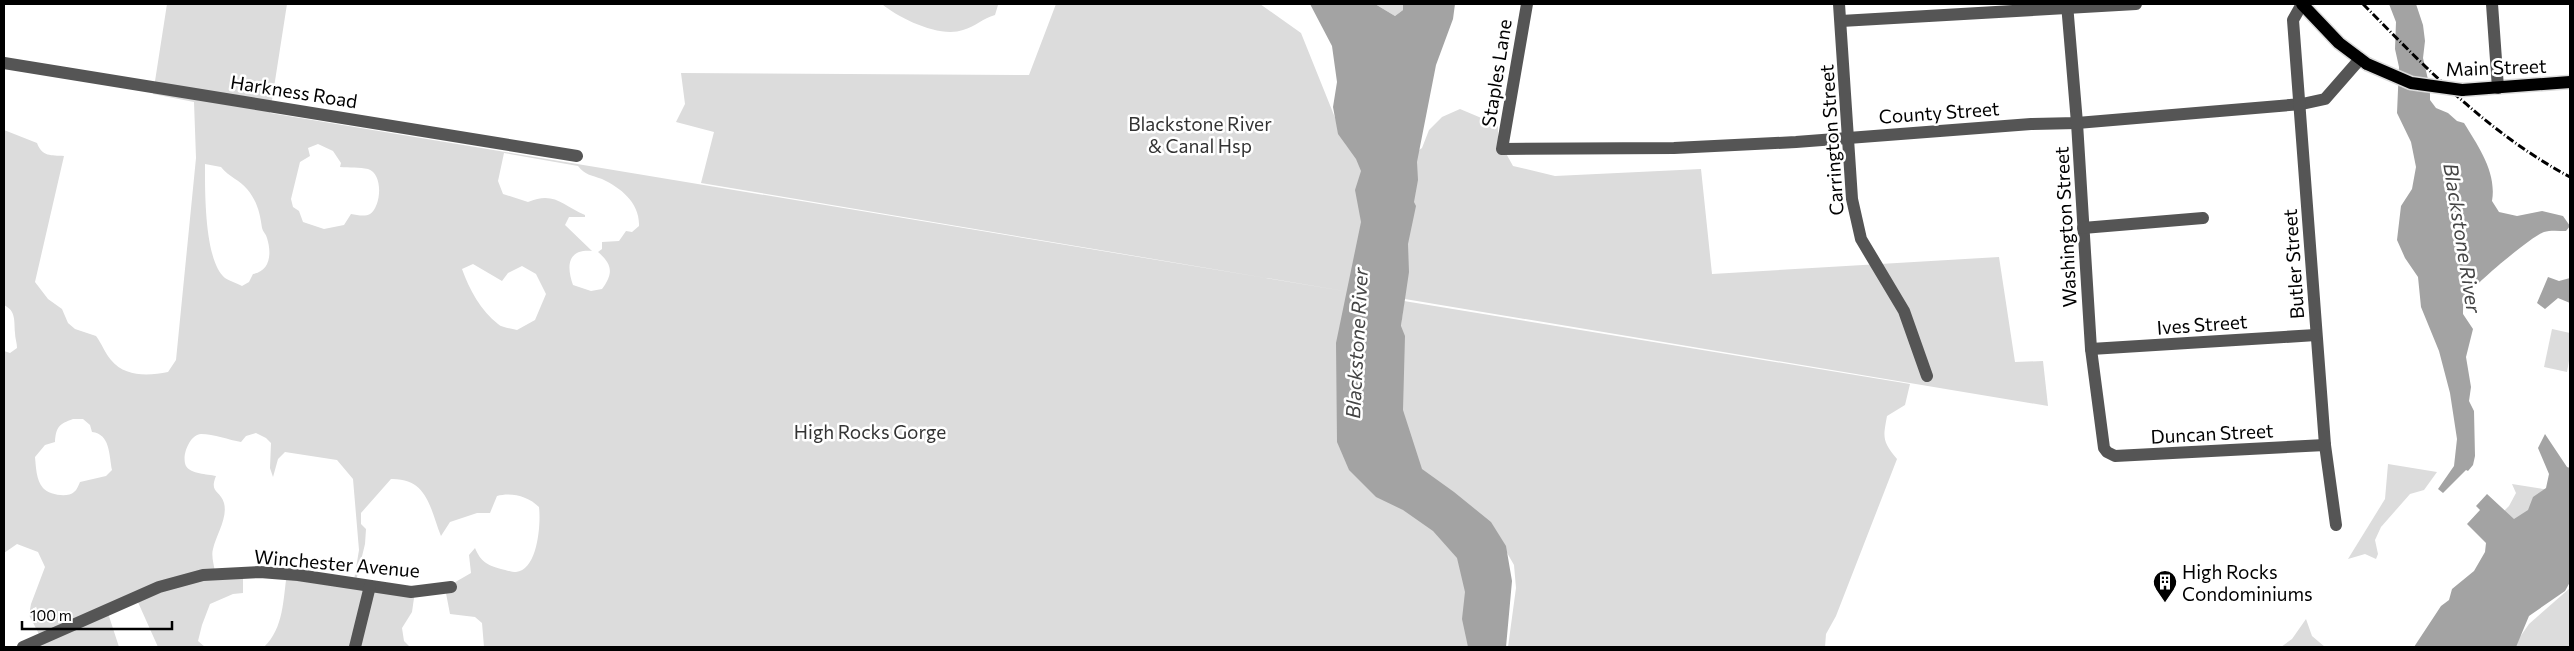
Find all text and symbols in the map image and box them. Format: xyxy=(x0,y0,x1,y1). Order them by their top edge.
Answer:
street label: Staples Lane xyxy=(1476,17,1516,129)
street label: Main Street xyxy=(2445,54,2547,80)
street label: Carrington Street xyxy=(1814,63,1848,216)
street label: Harkness Road xyxy=(229,70,359,112)
street label: County Street xyxy=(1878,96,2000,128)
park label: Blackstone River & Canal Hsp xyxy=(1128,112,1272,157)
street label: Washington Street xyxy=(2049,146,2081,308)
water label: Blackstone River xyxy=(2439,161,2487,316)
street label: Butler Street xyxy=(2278,208,2308,320)
water label: Blackstone River xyxy=(1340,266,1372,419)
street label: Ives Street xyxy=(2156,309,2248,339)
street label: Duncan Street xyxy=(2150,418,2274,448)
park label: High Rocks Gorge xyxy=(794,420,946,443)
street label: Winchester Avenue xyxy=(253,544,421,582)
place label: High Rocks Condominiums xyxy=(2182,560,2313,605)
building icon: High Rocks Condominiums xyxy=(2152,569,2178,603)
scale bar xyxy=(22,598,172,630)
text: 100 m xyxy=(30,606,72,624)

